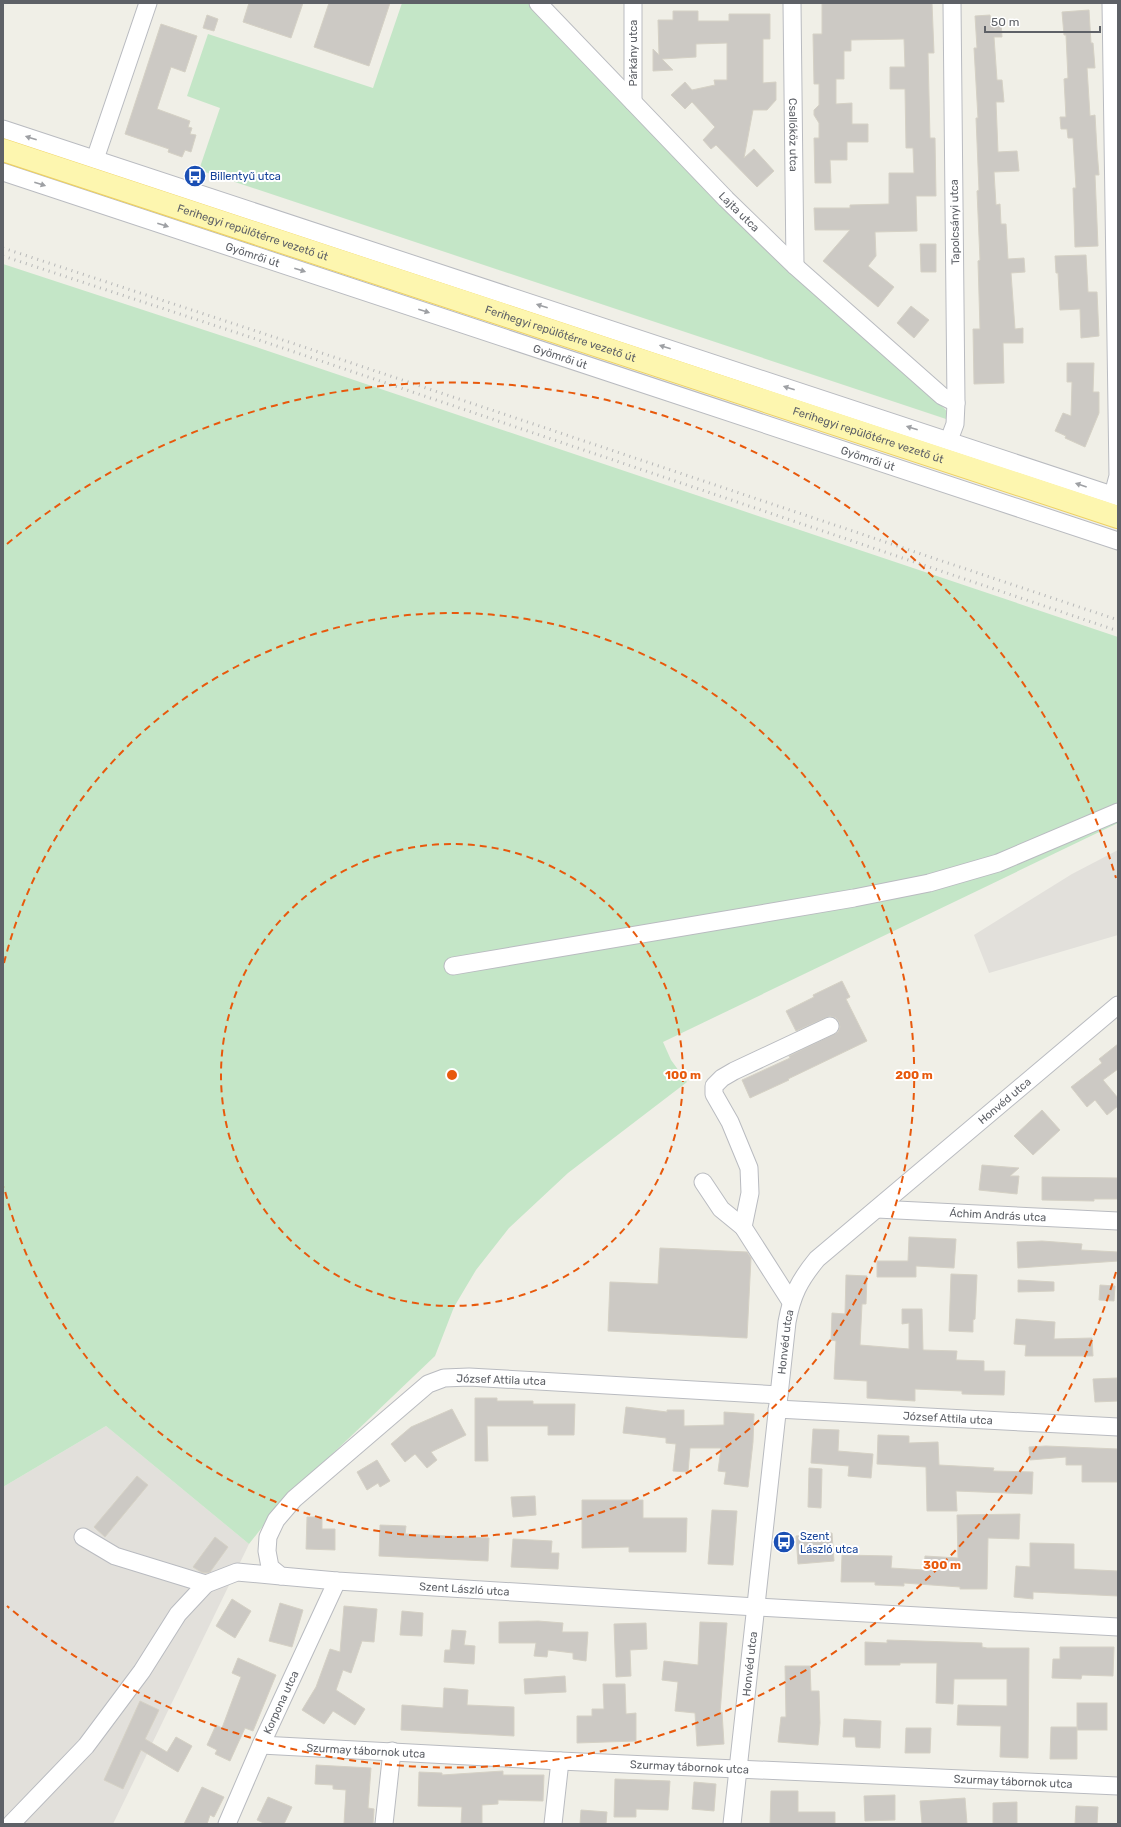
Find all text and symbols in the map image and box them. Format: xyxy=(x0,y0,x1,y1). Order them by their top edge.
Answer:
scale bar xyxy=(985,8,1100,34)
text: 50 m xyxy=(991,15,1019,29)
street label: Párkány utca xyxy=(627,20,640,86)
street label: Csallóköz utca xyxy=(787,98,800,172)
one-way arrow xyxy=(25,135,37,141)
bus stop icon: Billentyű utca xyxy=(182,163,208,189)
place label: Billentyű utca xyxy=(210,170,281,183)
street label: Tapolcsányi utca xyxy=(948,179,962,265)
one-way arrow xyxy=(34,181,46,187)
street label: Lajta utca xyxy=(716,189,762,234)
street label: Ferihegyi repülőtérre vezető út xyxy=(176,201,331,263)
one-way arrow xyxy=(158,222,170,228)
street label: Gyömrői út xyxy=(224,240,282,270)
one-way arrow xyxy=(295,267,307,273)
street label: Ferihegyi repülőtérre vezető út xyxy=(484,303,638,365)
one-way arrow xyxy=(536,303,548,309)
one-way arrow xyxy=(418,308,430,314)
street label: Gyömrői út xyxy=(532,341,590,372)
one-way arrow xyxy=(659,344,671,350)
one-way arrow xyxy=(783,384,795,390)
street label: Ferihegyi repülőtérre vezető út xyxy=(791,404,946,466)
one-way arrow xyxy=(906,425,918,431)
street label: Gyömrői út xyxy=(839,443,897,473)
one-way arrow xyxy=(1075,482,1087,488)
centre of rings xyxy=(445,1068,459,1082)
text: 100 m xyxy=(665,1068,701,1082)
text: 200 m xyxy=(895,1068,933,1082)
street label: Honvéd utca xyxy=(975,1075,1034,1127)
street label: Áchim András utca xyxy=(949,1206,1047,1224)
street label: Honvéd utca xyxy=(775,1308,796,1375)
street label: József Attila utca xyxy=(456,1372,546,1388)
street label: József Attila utca xyxy=(903,1409,993,1427)
bus stop icon: Szent László utca xyxy=(771,1529,797,1555)
place label: Szent László utca xyxy=(800,1530,858,1556)
text: 300 m xyxy=(923,1558,961,1572)
street label: Szent László utca xyxy=(419,1580,510,1598)
street label: Honvéd utca xyxy=(740,1631,760,1697)
street label: Korpona utca xyxy=(261,1669,301,1736)
street label: Szurmay tábornok utca xyxy=(306,1741,426,1760)
street label: Szurmay tábornok utca xyxy=(630,1758,749,1776)
street label: Szurmay tábornok utca xyxy=(953,1772,1073,1790)

